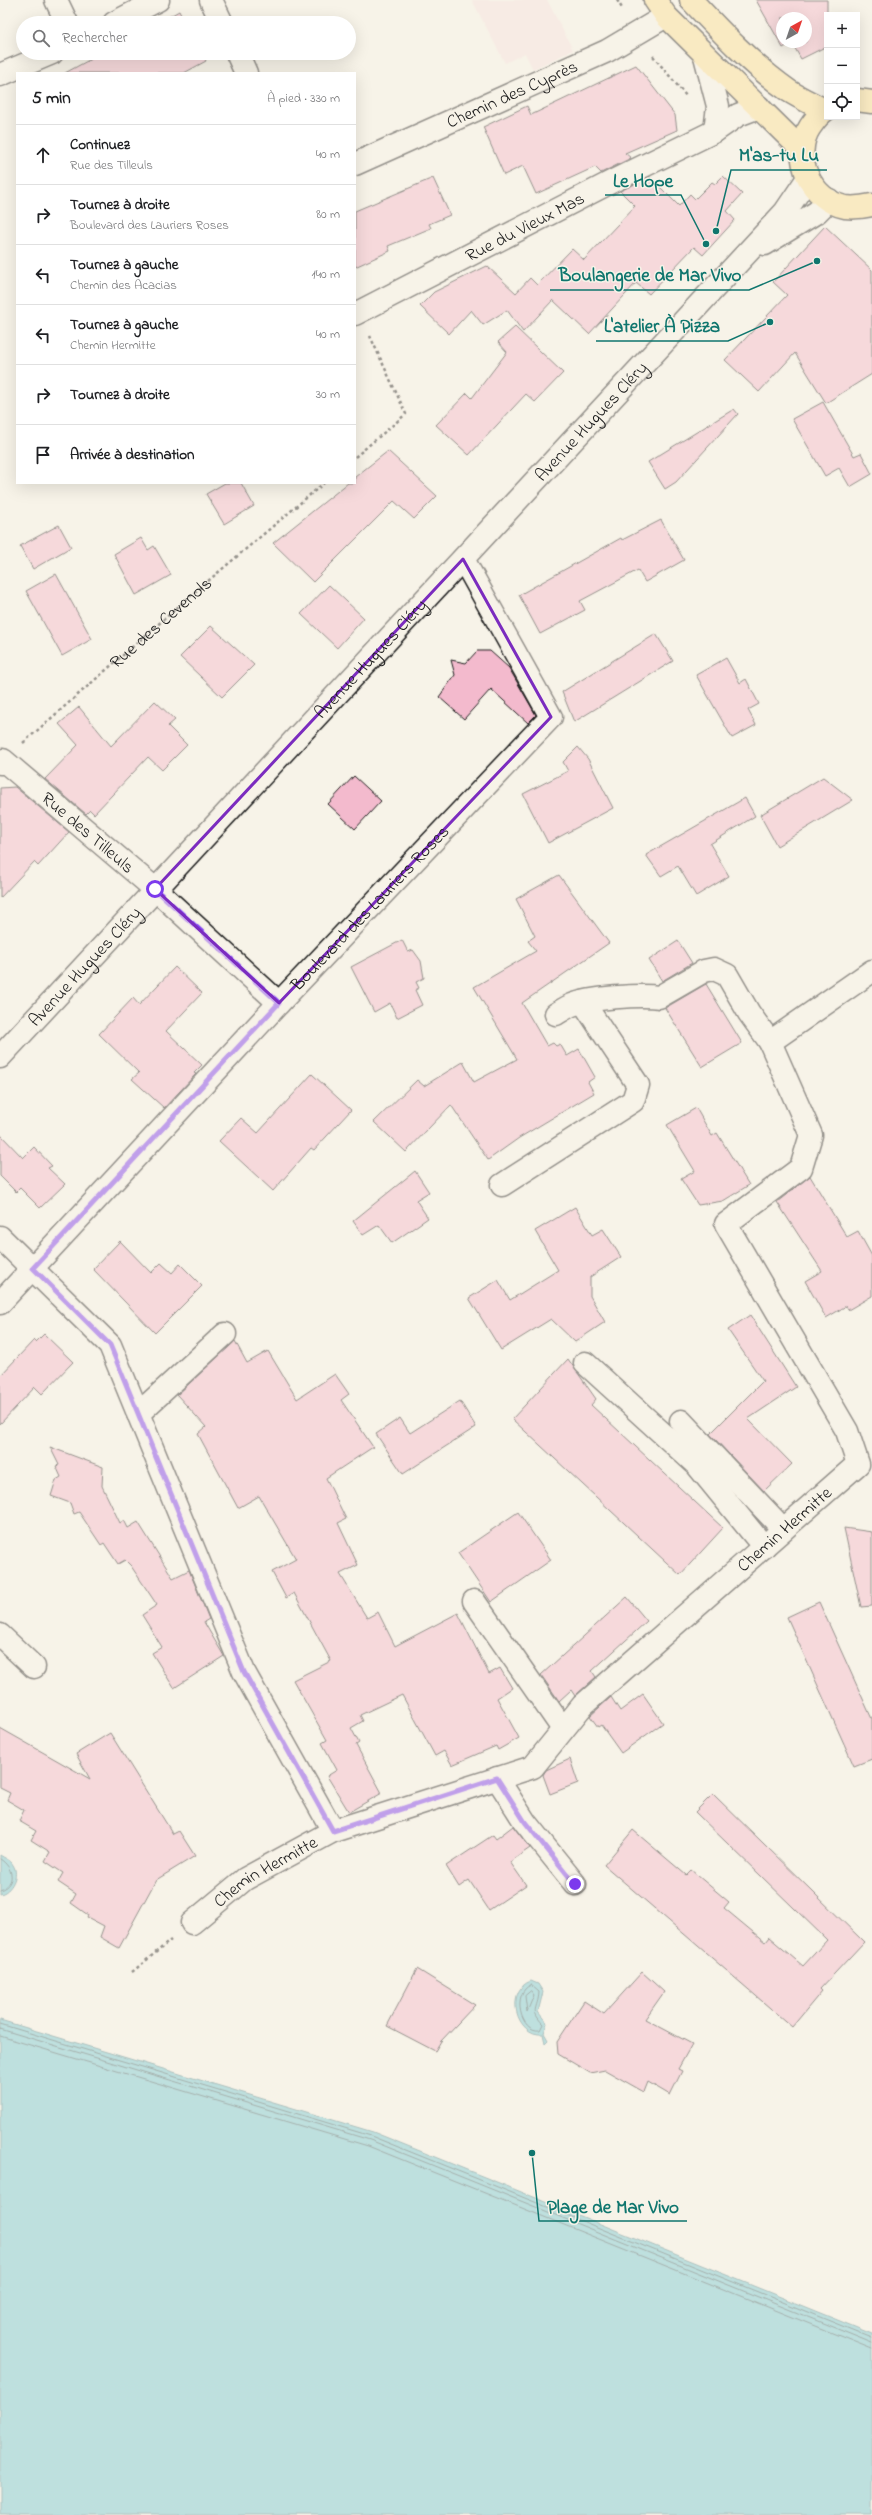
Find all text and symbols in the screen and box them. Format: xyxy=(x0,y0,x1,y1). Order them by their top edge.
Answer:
north arrow xyxy=(776,12,812,48)
map controls xyxy=(824,12,860,120)
button: + xyxy=(824,12,860,48)
search box xyxy=(16,16,356,60)
icon: search xyxy=(30,27,52,49)
text: Rechercher xyxy=(62,27,127,49)
button: − xyxy=(824,48,860,84)
street label: Chemin des Cyprès xyxy=(443,55,583,136)
button: locate xyxy=(824,84,860,120)
text: 5 min xyxy=(32,86,71,111)
text: À pied · 330 m xyxy=(267,89,340,108)
text: Continuez xyxy=(70,134,130,156)
callout: M'as-tu Lu xyxy=(731,139,827,170)
text: M'as-tu Lu xyxy=(739,143,819,170)
icon: ahead xyxy=(32,144,54,166)
text: 40 m xyxy=(316,145,340,164)
text: Rue des Tilleuls xyxy=(70,156,153,175)
callout: Le Hope xyxy=(605,164,681,195)
text: Le Hope xyxy=(613,169,674,196)
street label: Rue du Vieux Mas xyxy=(461,187,590,270)
text: Tournez à droite xyxy=(70,194,170,216)
icon: right xyxy=(32,204,54,226)
text: 80 m xyxy=(316,205,340,224)
text: Boulevard des Lauriers Roses xyxy=(70,216,229,235)
text: Tournez à gauche xyxy=(70,254,178,276)
callout: Boulangerie de Mar Vivo xyxy=(550,259,749,290)
text: Boulangerie de Mar Vivo xyxy=(558,263,742,292)
icon: left xyxy=(32,264,54,286)
text: 140 m xyxy=(312,265,340,284)
text: Chemin des Acacias xyxy=(70,276,177,295)
callout: L'atelier À Pizza xyxy=(596,310,728,341)
text: L'atelier À Pizza xyxy=(604,313,720,341)
text: Tournez à gauche xyxy=(70,314,178,336)
icon: left xyxy=(32,324,54,346)
text: 40 m xyxy=(316,325,340,344)
text: Chemin Hermitte xyxy=(70,336,156,355)
street label: Avenue Hugues Cléry xyxy=(530,357,655,488)
icon: right xyxy=(32,384,54,406)
text: Tournez à droite xyxy=(70,384,170,406)
text: 30 m xyxy=(316,385,340,404)
icon: arrive xyxy=(32,444,54,466)
text: Arrivée à destination xyxy=(70,444,195,466)
street label: Rue des Cevenols xyxy=(105,572,219,676)
street label: Avenue Hugues Cléry xyxy=(309,594,434,726)
street label: Rue des Tilleuls xyxy=(35,787,139,881)
street label: Boulevard des Lauriers Roses xyxy=(285,820,456,999)
route start xyxy=(146,880,164,898)
street label: Avenue Hugues Cléry xyxy=(23,902,148,1033)
street label: Chemin Hermitte xyxy=(732,1481,839,1579)
street label: Chemin Hermitte xyxy=(209,1830,324,1915)
route end xyxy=(566,1875,584,1893)
callout: Plage de Mar Vivo xyxy=(539,2190,687,2221)
text: Plage de Mar Vivo xyxy=(547,2195,679,2224)

